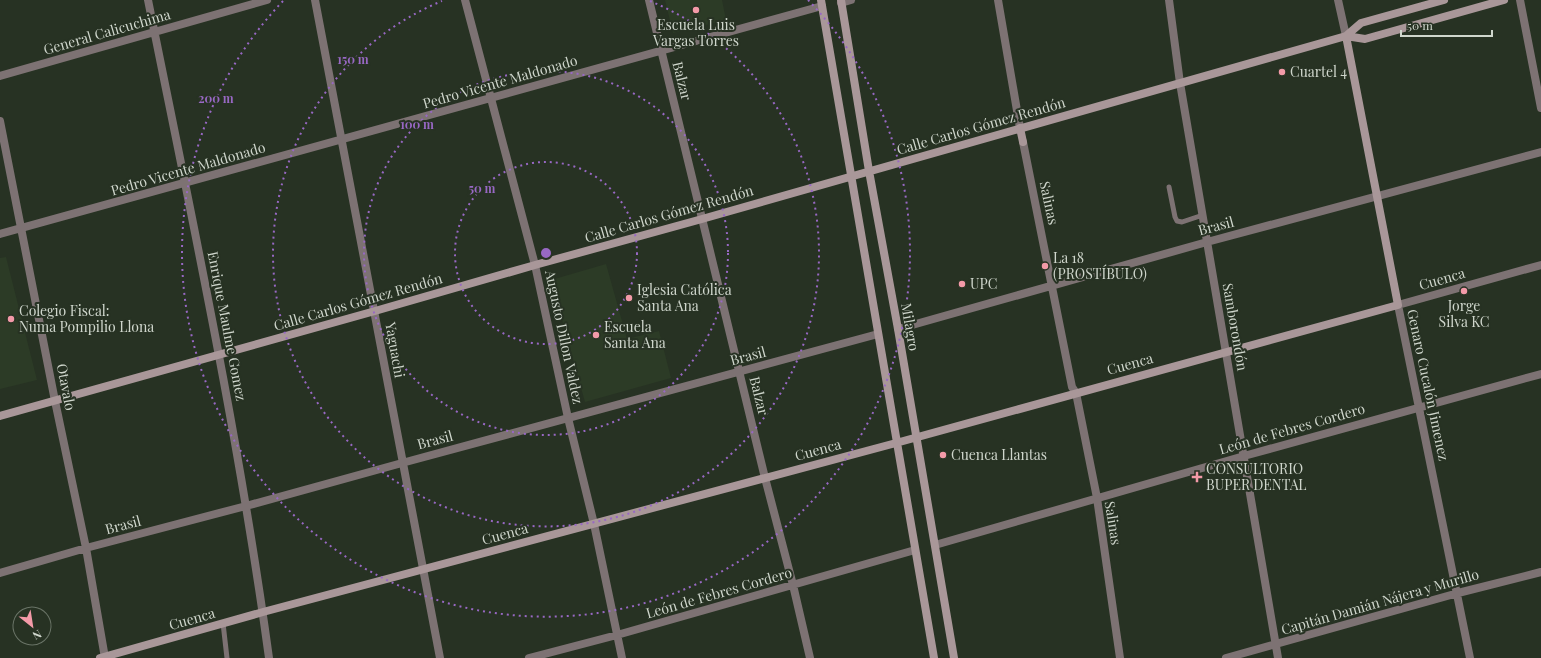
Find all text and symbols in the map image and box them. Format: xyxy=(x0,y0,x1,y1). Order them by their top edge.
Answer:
street label: General Calicuchima xyxy=(41,4,173,59)
marker: Escuela Luis Vargas Torres xyxy=(691,5,701,15)
scale bar xyxy=(1401,12,1492,38)
place label: Escuela Luis Vargas Torres xyxy=(652,15,739,50)
text: 50 m xyxy=(1407,17,1433,33)
street label: Pedro Vicente Maldonado xyxy=(420,50,580,113)
text: 150 m xyxy=(337,51,369,67)
street label: Balzar xyxy=(668,59,697,103)
place label: Cuartel 4 xyxy=(1290,62,1347,81)
marker: Cuartel 4 xyxy=(1277,67,1287,77)
text: 200 m xyxy=(198,90,234,106)
street label: Calle Carlos Gómez Rendón xyxy=(894,92,1068,159)
text: 100 m xyxy=(400,116,434,132)
street label: Pedro Vicente Maldonado xyxy=(108,137,268,200)
street label: Salinas xyxy=(1036,179,1063,227)
text: 50 m xyxy=(469,180,496,196)
street label: Calle Carlos Gómez Rendón xyxy=(582,180,756,247)
street label: Brasil xyxy=(1196,212,1236,239)
centre of rings xyxy=(539,246,553,260)
place label: La 18 (PROSTÍBULO) xyxy=(1053,248,1147,283)
street label: Enrique Maulme Gomez xyxy=(204,250,251,403)
marker: La 18 (PROSTÍBULO) xyxy=(1040,261,1050,271)
street label: Cuenca xyxy=(1417,263,1467,294)
street label: Augusto Dillon Valdez xyxy=(541,267,588,406)
street label: Calle Carlos Gómez Rendón xyxy=(271,268,445,335)
place label: UPC xyxy=(970,274,997,293)
marker: UPC xyxy=(957,279,967,289)
place label: Iglesia Católica Santa Ana xyxy=(637,280,732,315)
street label: Samborondón xyxy=(1218,282,1253,373)
marker: Jorge Silva KC xyxy=(1459,286,1469,296)
marker: Iglesia Católica Santa Ana xyxy=(624,293,634,303)
place label: Jorge Silva KC xyxy=(1439,296,1489,331)
place label: Colegio Fiscal: Numa Pompilio Llona xyxy=(19,301,154,336)
street label: Milagro xyxy=(897,301,924,353)
street label: Genaro Cucalón Jimenez xyxy=(1403,307,1454,463)
marker: Colegio Fiscal: Numa Pompilio Llona xyxy=(6,314,16,324)
place label: Escuela Santa Ana xyxy=(604,317,666,352)
street label: Yaguachi xyxy=(381,320,410,379)
marker: Escuela Santa Ana xyxy=(591,330,601,340)
street label: Brasil xyxy=(728,342,768,369)
street label: Cuenca xyxy=(1105,348,1155,379)
street label: Otavalo xyxy=(53,362,80,412)
street label: Balzar xyxy=(745,374,774,418)
street label: León de Febres Cordero xyxy=(1217,398,1367,458)
street label: Brasil xyxy=(415,426,455,453)
street label: Cuenca xyxy=(793,434,843,465)
place label: Cuenca Llantas xyxy=(951,445,1047,464)
marker: Cuenca Llantas xyxy=(938,450,948,460)
place label: CONSULTORIO BUPER DENTAL xyxy=(1206,459,1307,494)
marker: CONSULTORIO BUPER DENTAL xyxy=(1191,471,1203,483)
street label: Salinas xyxy=(1101,500,1126,546)
street label: Brasil xyxy=(103,511,143,538)
street label: Cuenca xyxy=(480,518,530,549)
street label: León de Febres Cordero xyxy=(644,562,794,622)
street label: Capitán Damián Nájera y Murillo xyxy=(1279,564,1481,639)
street label: Cuenca xyxy=(167,603,217,634)
north arrow xyxy=(12,606,52,646)
text: N xyxy=(30,627,44,644)

